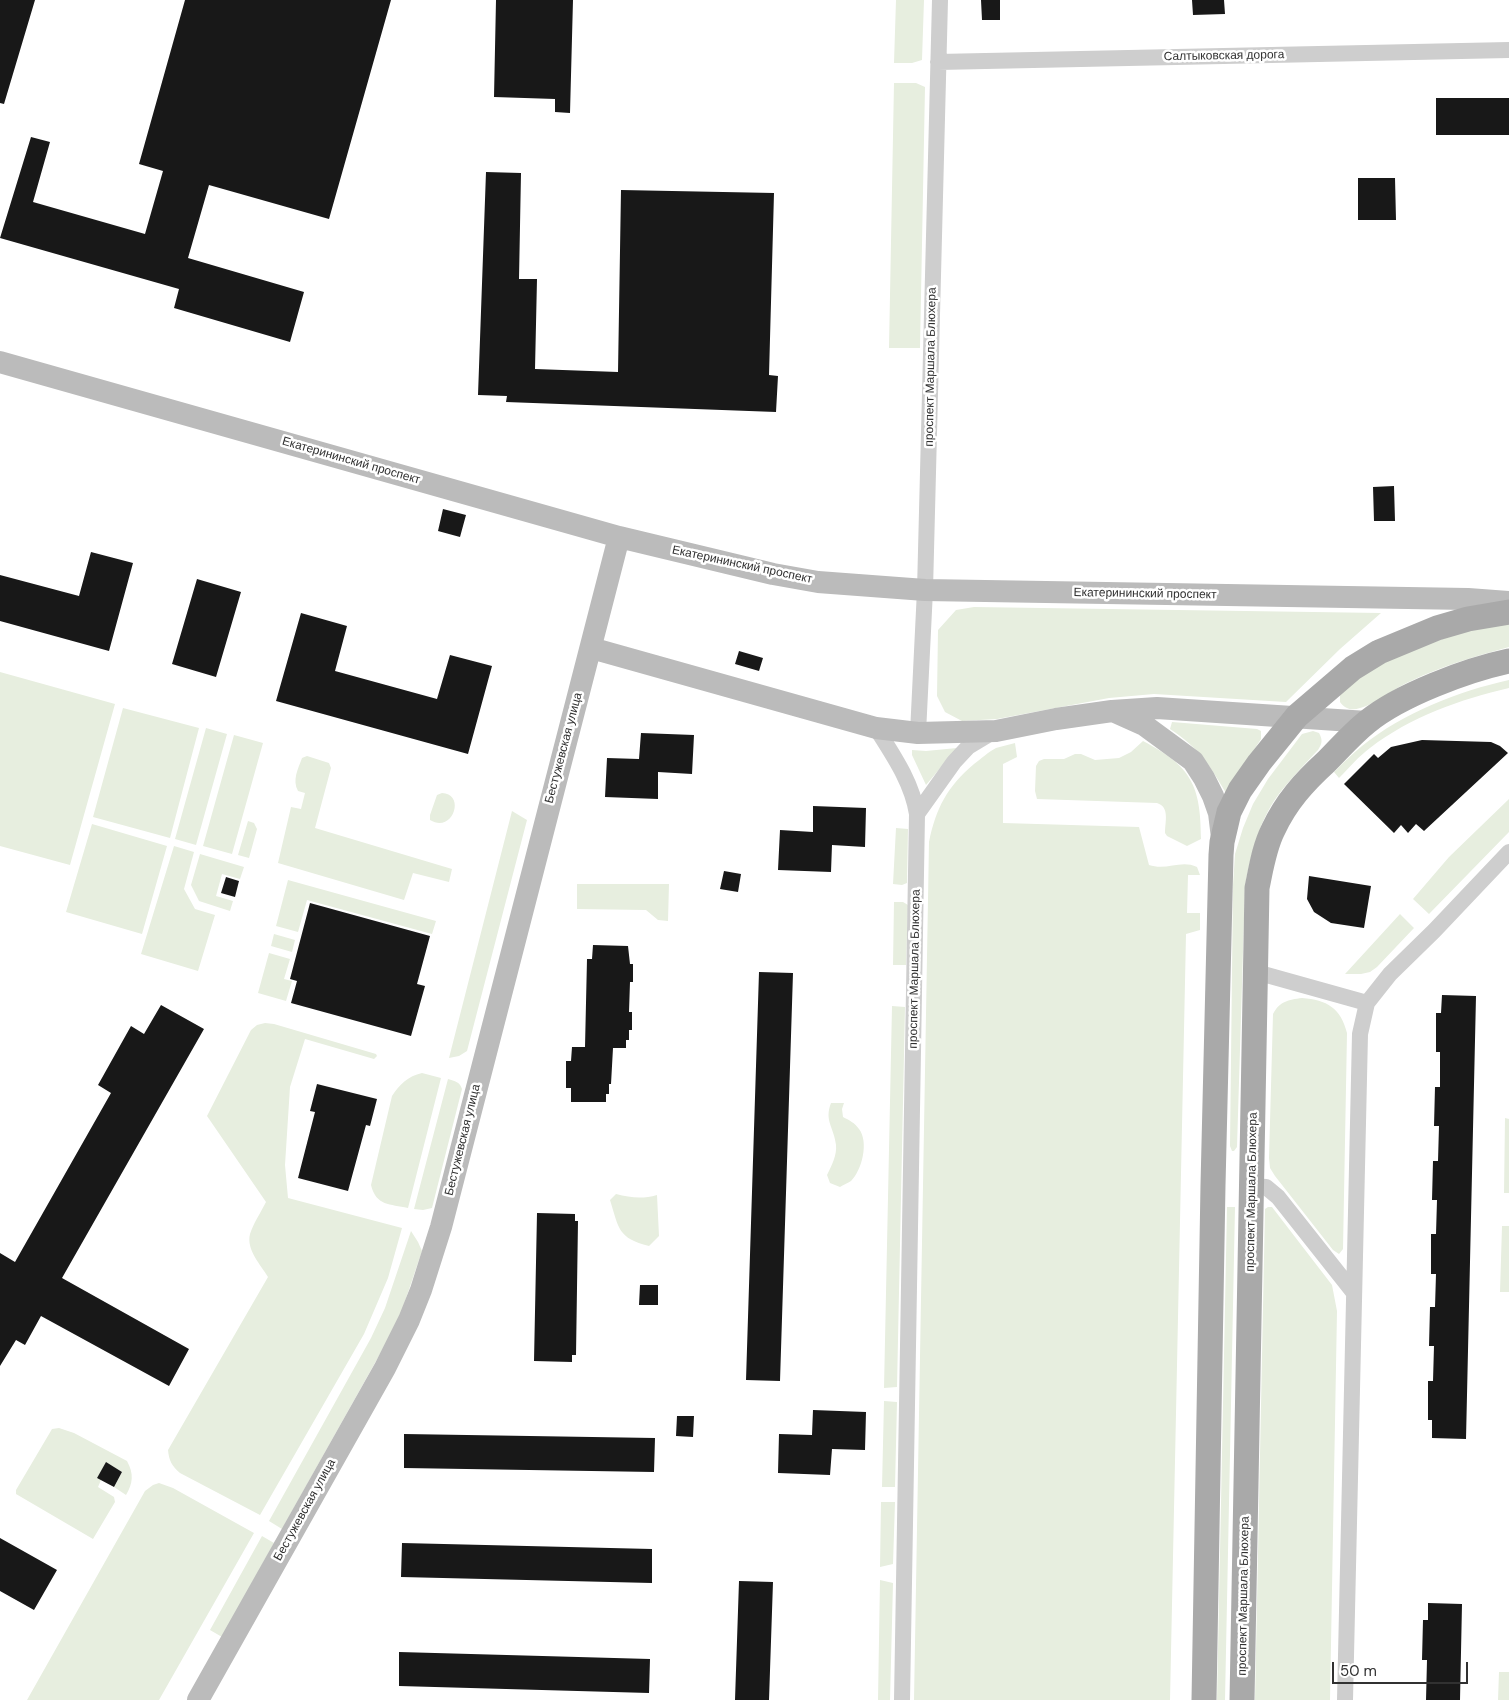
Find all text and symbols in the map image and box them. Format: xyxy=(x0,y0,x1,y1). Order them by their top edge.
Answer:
street label: Салтыковская дорога xyxy=(1164,48,1284,64)
street label: проспект Маршала Блюхера xyxy=(922,287,940,447)
street label: Екатерининский проспект xyxy=(280,434,422,488)
street label: Екатерининский проспект xyxy=(671,543,813,587)
street label: Екатерининский проспект xyxy=(1073,586,1217,602)
street label: Бестужевская улица xyxy=(542,691,586,805)
street label: проспект Маршала Блюхера xyxy=(906,889,924,1049)
street label: Бестужевская улица xyxy=(442,1083,484,1197)
street label: проспект Маршала Блюхера xyxy=(1243,1112,1261,1272)
street label: Бестужевская улица xyxy=(271,1457,339,1563)
street label: проспект Маршала Блюхера xyxy=(1235,1516,1253,1676)
scale bar xyxy=(1334,1652,1470,1684)
text: 50 m xyxy=(1340,1661,1377,1681)

